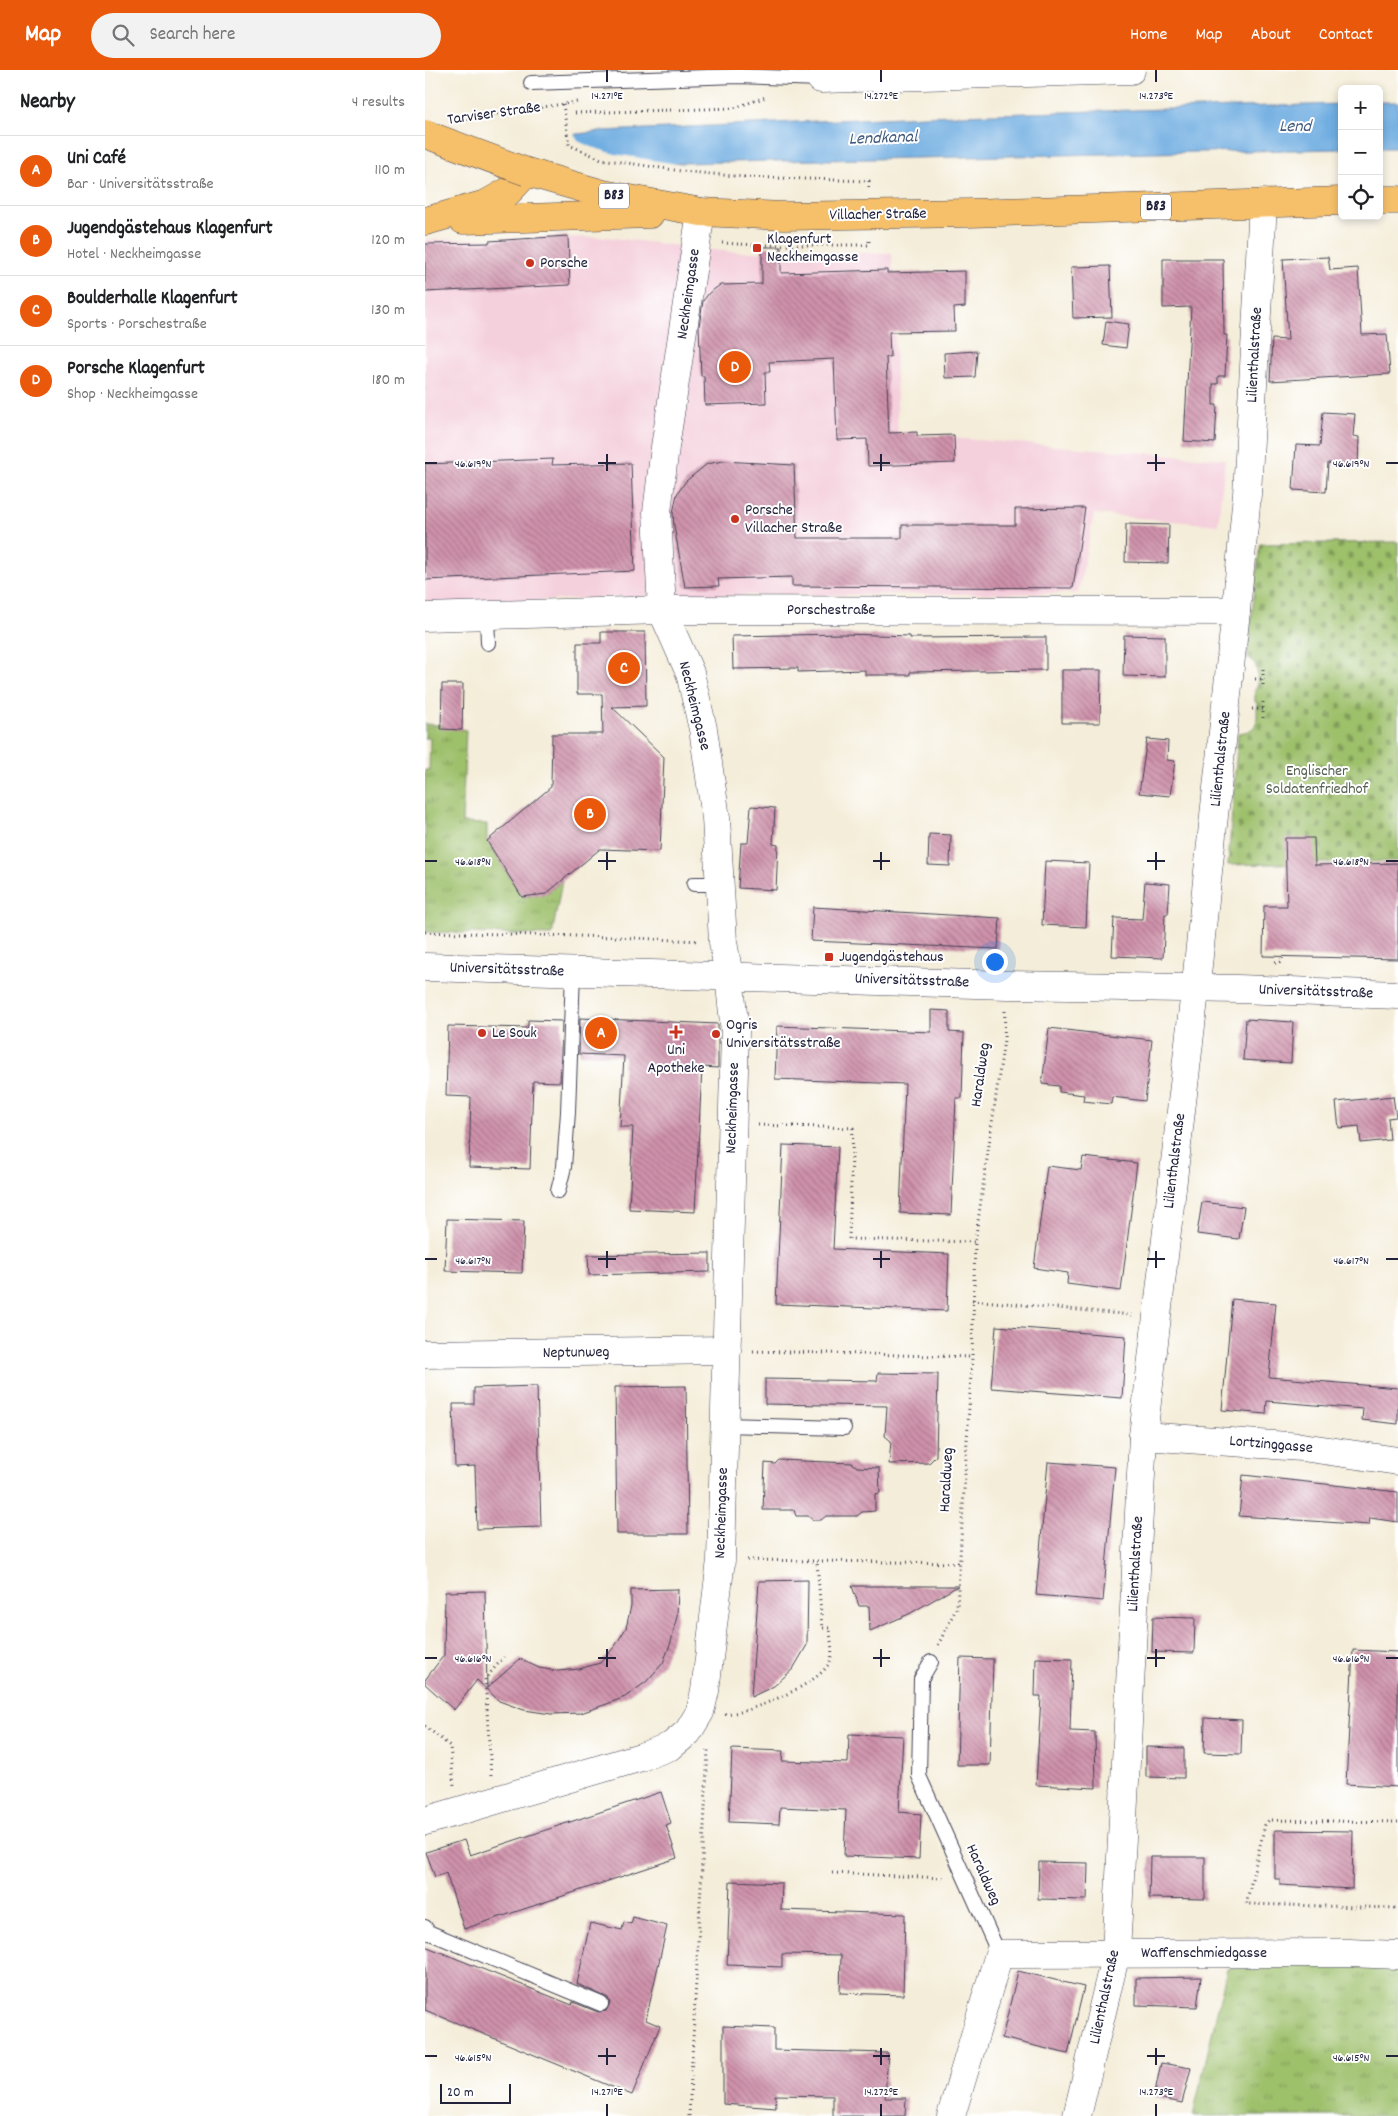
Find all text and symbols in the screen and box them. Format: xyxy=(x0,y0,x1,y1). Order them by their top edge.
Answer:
search box xyxy=(91,13,441,58)
text: Map xyxy=(25,18,61,52)
icon: search xyxy=(109,21,137,49)
text: Search here xyxy=(149,22,235,49)
text: Home xyxy=(1130,23,1167,48)
text: Map xyxy=(1195,23,1223,48)
text: About xyxy=(1251,23,1291,48)
text: Contact xyxy=(1319,23,1373,48)
map controls xyxy=(1338,85,1383,220)
button: + xyxy=(1338,85,1383,130)
text: Nearby xyxy=(20,88,75,118)
text: 14.271°E xyxy=(591,88,623,105)
text: 14.272°E xyxy=(864,88,899,105)
text: 14.273°E xyxy=(1139,88,1174,105)
text: 4 results xyxy=(352,91,405,114)
street label: Tarviser Straße xyxy=(446,96,542,132)
water label: Lend xyxy=(1279,115,1314,140)
water label: Lendkanal xyxy=(848,125,920,153)
button: − xyxy=(1338,130,1383,175)
text: Uni Café xyxy=(67,146,126,173)
text: A xyxy=(32,159,40,182)
text: 110 m xyxy=(375,159,405,182)
text: Bar · Universitätsstraße xyxy=(67,173,214,196)
button: locate xyxy=(1338,175,1383,220)
road number: B83 xyxy=(599,184,629,208)
road number: B83 xyxy=(1141,194,1171,220)
street label: Villacher Straße xyxy=(829,203,927,227)
text: Jugendgästehaus Klagenfurt xyxy=(67,216,272,243)
place label: Klagenfurt Neckheimgasse xyxy=(767,228,858,269)
text: B xyxy=(32,229,40,252)
text: 120 m xyxy=(371,229,405,252)
marker: Klagenfurt Neckheimgasse xyxy=(751,242,763,254)
text: Hotel · Neckheimgasse xyxy=(67,243,201,266)
street label: Neckheimgasse xyxy=(671,247,707,341)
place label: Porsche xyxy=(540,252,588,275)
marker: Porsche xyxy=(524,257,536,269)
text: Boulderhalle Klagenfurt xyxy=(67,286,237,313)
text: C xyxy=(32,299,40,322)
text: 130 m xyxy=(371,299,405,322)
street label: Lilienthalstraße xyxy=(1241,307,1269,403)
text: Sports · Porschestraße xyxy=(67,313,207,336)
pin: D xyxy=(719,348,751,386)
text: Porsche Klagenfurt xyxy=(67,356,205,383)
text: D xyxy=(32,369,40,392)
text: 180 m xyxy=(372,369,405,392)
text: Shop · Neckheimgasse xyxy=(67,383,198,406)
text: 46.619°N xyxy=(455,456,491,473)
text: 46.619°N xyxy=(1333,456,1369,473)
place label: Porsche Villacher Straße xyxy=(745,499,842,540)
marker: Porsche Villacher Straße xyxy=(729,513,741,525)
street label: Porschestraße xyxy=(787,599,875,622)
pin: C xyxy=(608,649,640,687)
street label: Neckheimgasse xyxy=(672,659,716,753)
street label: Lilienthalstraße xyxy=(1205,710,1237,808)
park label: Englischer Soldatenfriedhof xyxy=(1266,760,1369,801)
pin: B xyxy=(574,795,606,833)
text: 46.618°N xyxy=(455,854,491,871)
text: 46.618°N xyxy=(1333,854,1369,871)
place label: Jugendgästehaus xyxy=(839,946,944,969)
your location xyxy=(982,949,1008,975)
marker: Jugendgästehaus xyxy=(823,951,835,963)
street label: Universitätsstraße xyxy=(449,957,565,983)
street label: Universitätsstraße xyxy=(854,968,970,994)
street label: Universitätsstraße xyxy=(1258,979,1374,1005)
pin: A xyxy=(585,1014,617,1052)
place label: Ogris Universitätsstraße xyxy=(726,1014,841,1055)
place label: Le Souk xyxy=(492,1022,537,1045)
marker: Uni Apotheke xyxy=(670,1026,682,1038)
marker: Le Souk xyxy=(476,1027,488,1039)
marker: Ogris Universitätsstraße xyxy=(710,1028,722,1040)
place label: Uni Apotheke xyxy=(647,1039,705,1080)
street label: Haraldweg xyxy=(965,1041,997,1109)
street label: Neckheimgasse xyxy=(720,1062,746,1154)
street label: Lilienthalstraße xyxy=(1158,1112,1192,1210)
text: 46.617°N xyxy=(455,1253,491,1270)
text: 46.617°N xyxy=(1333,1253,1369,1270)
street label: Neptunweg xyxy=(542,1341,610,1365)
street label: Lortzinggasse xyxy=(1228,1430,1314,1460)
street label: Haraldweg xyxy=(934,1447,960,1513)
street label: Neckheimgasse xyxy=(709,1467,735,1559)
street label: Lilienthalstraße xyxy=(1122,1516,1150,1612)
text: 46.616°N xyxy=(454,1651,492,1668)
text: 46.616°N xyxy=(1332,1651,1370,1668)
street label: Haraldweg xyxy=(959,1841,1007,1909)
street label: Waffenschmiedgasse xyxy=(1141,1942,1267,1965)
street label: Lilienthalstraße xyxy=(1084,1948,1126,2046)
text: 46.615°N xyxy=(455,2050,491,2067)
text: 46.615°N xyxy=(1333,2050,1369,2067)
scale bar xyxy=(440,2081,511,2104)
text: 20 m xyxy=(447,2083,474,2103)
text: 14.271°E xyxy=(591,2084,623,2101)
text: 14.272°E xyxy=(864,2084,899,2101)
text: 14.273°E xyxy=(1139,2084,1174,2101)

